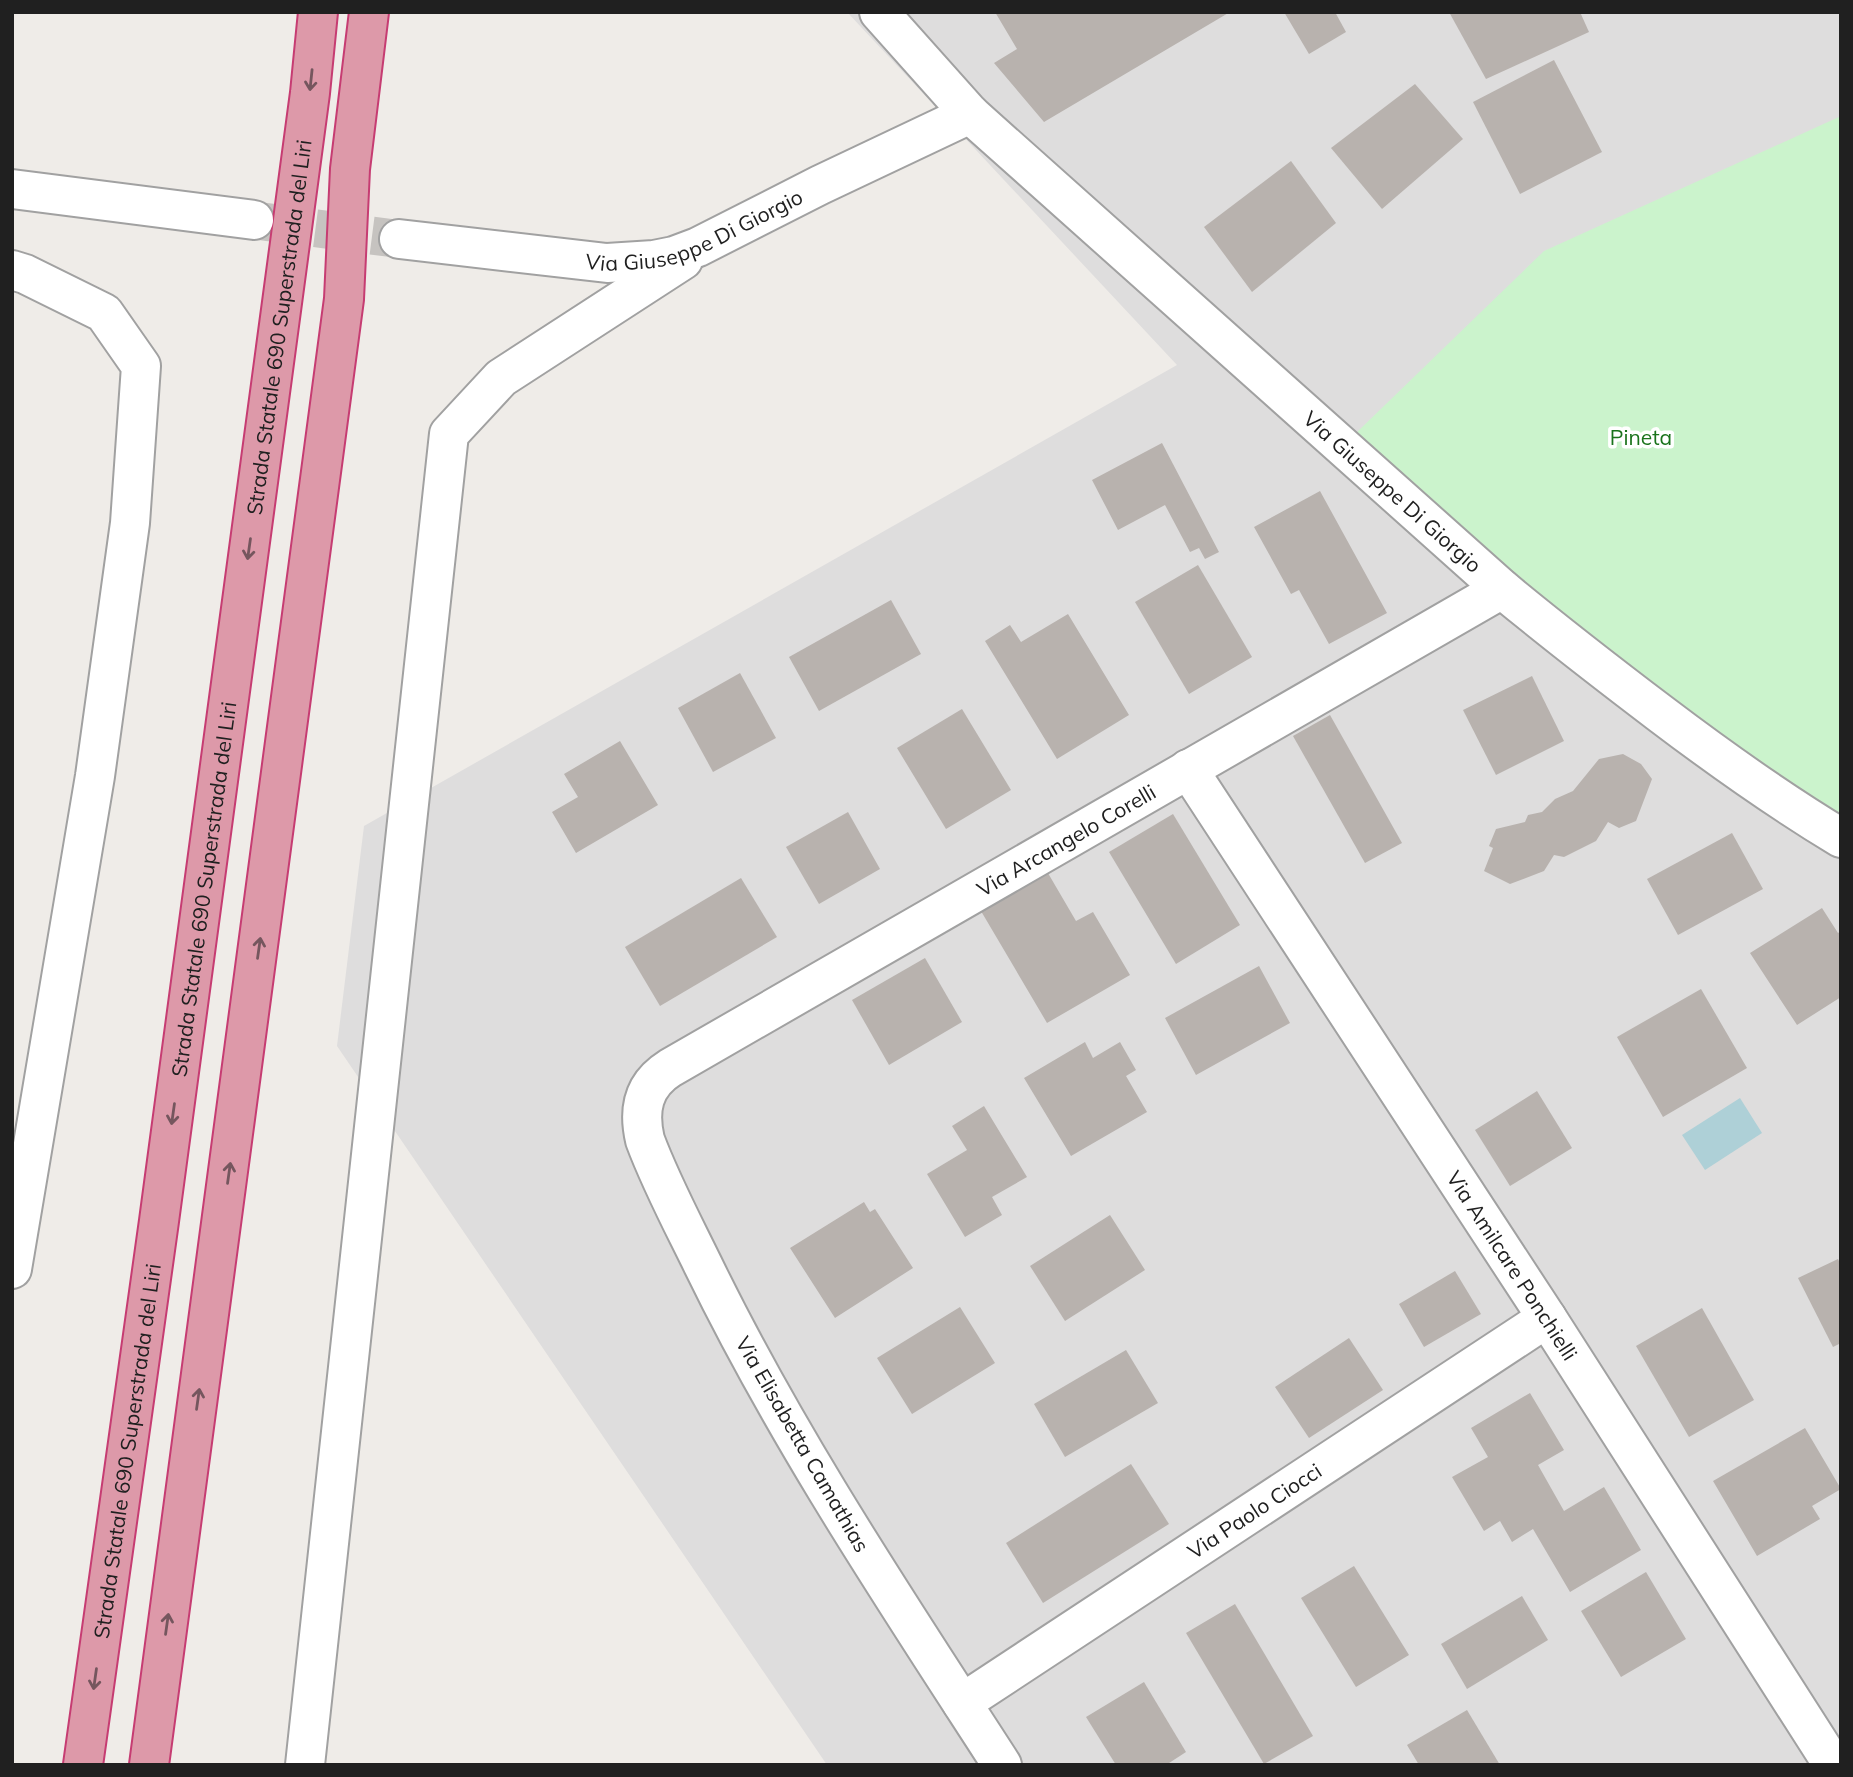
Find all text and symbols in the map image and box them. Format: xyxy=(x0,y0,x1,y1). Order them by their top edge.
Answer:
one-way arrow xyxy=(304,68,317,91)
street label: Strada Statale 690 Superstrada del Liri xyxy=(241,138,317,517)
street label: Via Giuseppe Di Giorgio xyxy=(584,183,807,276)
street label: Via Giuseppe Di Giorgio xyxy=(1298,405,1487,578)
park label: Pineta xyxy=(1610,424,1672,450)
one-way arrow xyxy=(242,537,255,559)
street label: Strada Statale 690 Superstrada del Liri xyxy=(165,700,241,1078)
street label: Via Arcangelo Corelli xyxy=(972,778,1160,902)
one-way arrow xyxy=(252,937,265,960)
one-way arrow xyxy=(167,1102,180,1125)
one-way arrow xyxy=(222,1163,235,1185)
street label: Via Amilcare Ponchielli xyxy=(1441,1166,1583,1365)
street label: Strada Statale 690 Superstrada del Liri xyxy=(88,1262,166,1640)
street label: Via Elisabetta Camathias xyxy=(731,1331,875,1557)
one-way arrow xyxy=(191,1388,204,1411)
street label: Via Paolo Ciocci xyxy=(1182,1457,1326,1564)
one-way arrow xyxy=(161,1613,174,1636)
one-way arrow xyxy=(89,1667,102,1690)

